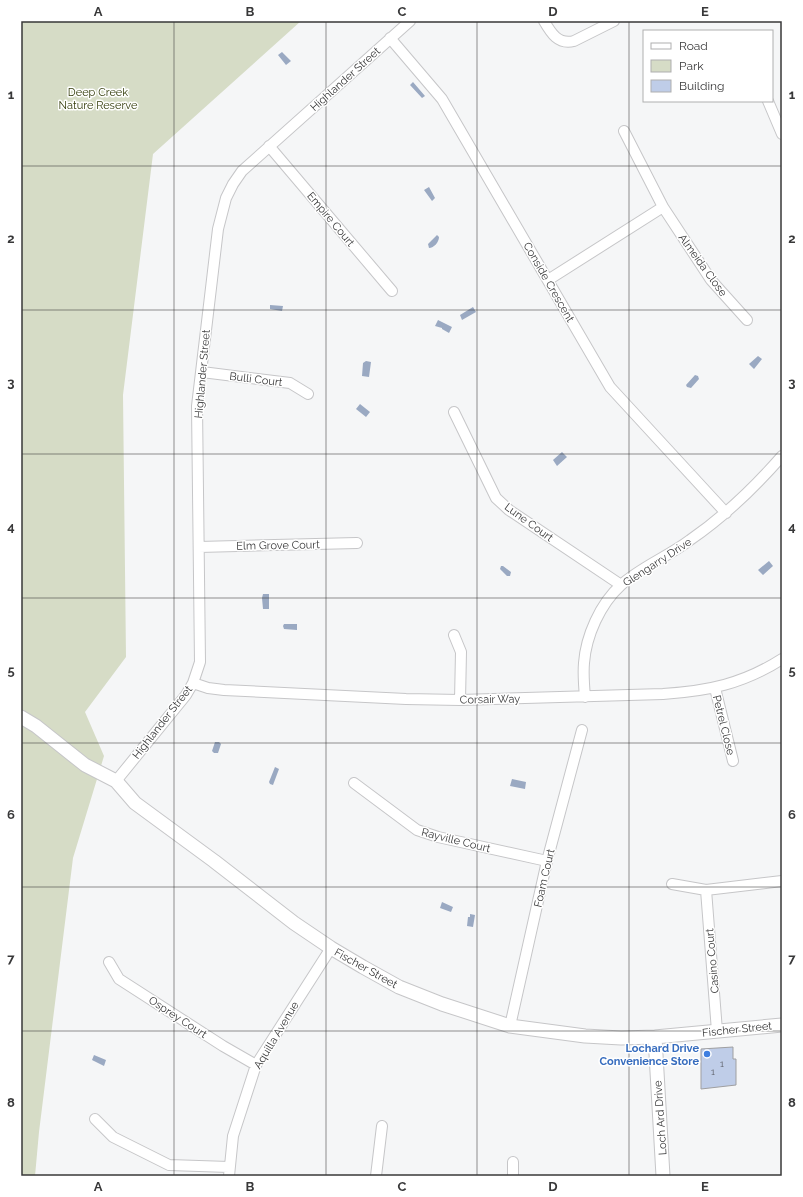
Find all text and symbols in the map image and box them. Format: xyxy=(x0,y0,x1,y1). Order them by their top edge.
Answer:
text: A xyxy=(94,4,103,19)
text: B xyxy=(246,4,255,19)
text: C xyxy=(398,4,407,19)
text: D xyxy=(548,4,558,19)
text: E xyxy=(701,4,709,19)
legend xyxy=(643,30,773,102)
text: Road xyxy=(679,39,708,53)
street label: Highlander Street xyxy=(308,44,383,114)
text: Park xyxy=(679,59,704,73)
text: Building xyxy=(679,79,725,93)
park label: Deep Creek Nature Reserve xyxy=(59,86,138,112)
text: 1 xyxy=(8,87,15,102)
text: 1 xyxy=(789,87,796,102)
street label: Empire Court xyxy=(304,189,357,249)
text: 2 xyxy=(7,231,15,246)
text: 2 xyxy=(788,231,796,246)
street label: Almeida Close xyxy=(676,232,730,299)
street label: Conside Crescent xyxy=(520,240,577,325)
street label: Highlander Street xyxy=(192,329,213,419)
street label: Bulli Court xyxy=(229,370,283,389)
text: 3 xyxy=(7,375,15,390)
text: 3 xyxy=(788,375,796,390)
street label: Lune Court xyxy=(502,500,556,545)
text: 4 xyxy=(7,519,15,534)
text: 4 xyxy=(788,519,796,534)
street label: Glengarry Drive xyxy=(621,535,694,589)
street label: Elm Grove Court xyxy=(236,538,320,553)
text: 5 xyxy=(7,663,15,678)
text: 5 xyxy=(788,663,796,678)
street label: Highlander Street xyxy=(130,683,195,762)
street label: Corsair Way xyxy=(460,692,520,707)
street label: Petrel Close xyxy=(710,694,737,757)
text: 6 xyxy=(7,807,15,822)
text: 6 xyxy=(788,807,796,822)
street label: Rayville Court xyxy=(420,826,492,855)
street label: Foam Court xyxy=(531,847,558,909)
street label: Casino Court xyxy=(703,928,722,994)
street label: Fischer Street xyxy=(332,946,400,991)
text: 7 xyxy=(7,951,15,966)
text: 7 xyxy=(788,951,796,966)
street label: Osprey Court xyxy=(146,994,210,1041)
street label: Aquilla Avenue xyxy=(251,999,302,1071)
street label: Fischer Street xyxy=(702,1019,773,1040)
place label: Lochard Drive Convenience Store xyxy=(600,1042,699,1068)
marker: Lochard Drive Convenience Store xyxy=(702,1049,712,1059)
house number: 1 xyxy=(720,1059,724,1069)
house number: 1 xyxy=(711,1067,715,1077)
street label: Loch Ard Drive xyxy=(651,1080,670,1156)
text: 8 xyxy=(7,1095,15,1110)
text: 8 xyxy=(788,1095,796,1110)
text: A xyxy=(94,1179,103,1194)
text: B xyxy=(246,1179,255,1194)
text: C xyxy=(398,1179,407,1194)
text: D xyxy=(548,1179,558,1194)
text: E xyxy=(701,1179,709,1194)

